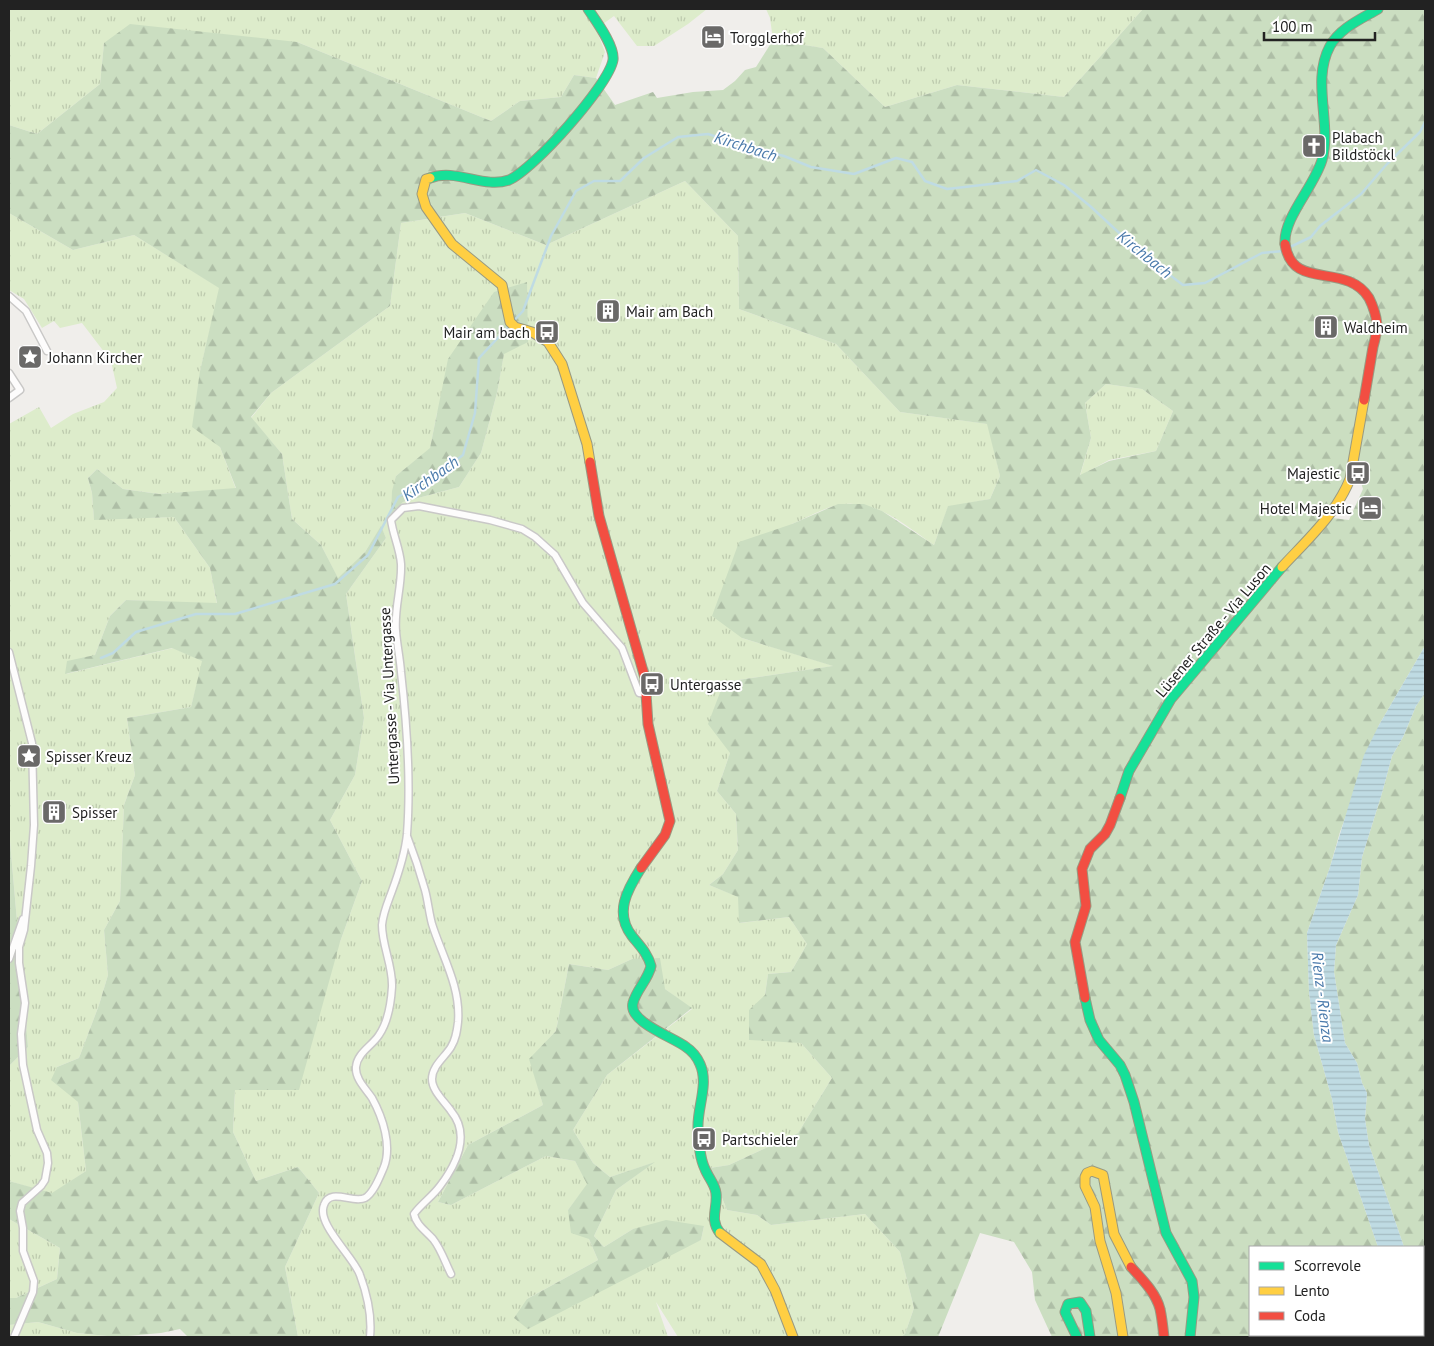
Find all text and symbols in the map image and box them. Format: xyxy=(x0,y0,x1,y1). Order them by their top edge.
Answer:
scale bar xyxy=(1264,10,1375,42)
text: 100 m xyxy=(1272,17,1313,36)
hotel icon: Torgglerhof xyxy=(700,24,726,50)
place label: Torgglerhof xyxy=(730,28,805,47)
water label: Kirchbach xyxy=(712,126,780,166)
place label: Plabach Bildstöckl xyxy=(1332,128,1395,164)
church icon: Plabach Bildstöckl xyxy=(1301,133,1327,159)
water label: Kirchbach xyxy=(1114,226,1176,282)
building icon: Mair am Bach xyxy=(595,298,621,324)
place label: Mair am Bach xyxy=(626,302,713,321)
building icon: Waldheim xyxy=(1313,314,1339,340)
place label: Waldheim xyxy=(1344,318,1408,337)
bus stop icon: Mair am bach xyxy=(534,319,560,345)
place label: Mair am bach xyxy=(443,323,530,342)
place icon: Johann Kircher xyxy=(17,344,43,370)
place label: Johann Kircher xyxy=(47,348,142,367)
water label: Kirchbach xyxy=(398,451,462,505)
bus stop icon: Majestic xyxy=(1345,460,1371,486)
place label: Majestic xyxy=(1287,464,1340,483)
hotel icon: Hotel Majestic xyxy=(1357,495,1383,521)
place label: Hotel Majestic xyxy=(1260,499,1352,518)
street label: Lüsener Straße - Via Luson xyxy=(1151,559,1275,701)
street label: Untergasse - Via Untergasse xyxy=(375,607,403,785)
bus stop icon: Untergasse xyxy=(639,671,665,697)
place label: Untergasse xyxy=(670,675,741,694)
place icon: Spisser Kreuz xyxy=(16,743,42,769)
place label: Spisser Kreuz xyxy=(46,747,132,766)
building icon: Spisser xyxy=(41,799,67,825)
place label: Spisser xyxy=(72,803,117,822)
water label: Rienz - Rienza xyxy=(1308,951,1338,1044)
bus stop icon: Partschieler xyxy=(691,1126,717,1152)
place label: Partschieler xyxy=(722,1130,798,1149)
legend xyxy=(1249,1246,1424,1336)
text: Scorrevole xyxy=(1294,1256,1361,1275)
text: Lento xyxy=(1294,1281,1330,1300)
text: Coda xyxy=(1294,1306,1326,1325)

